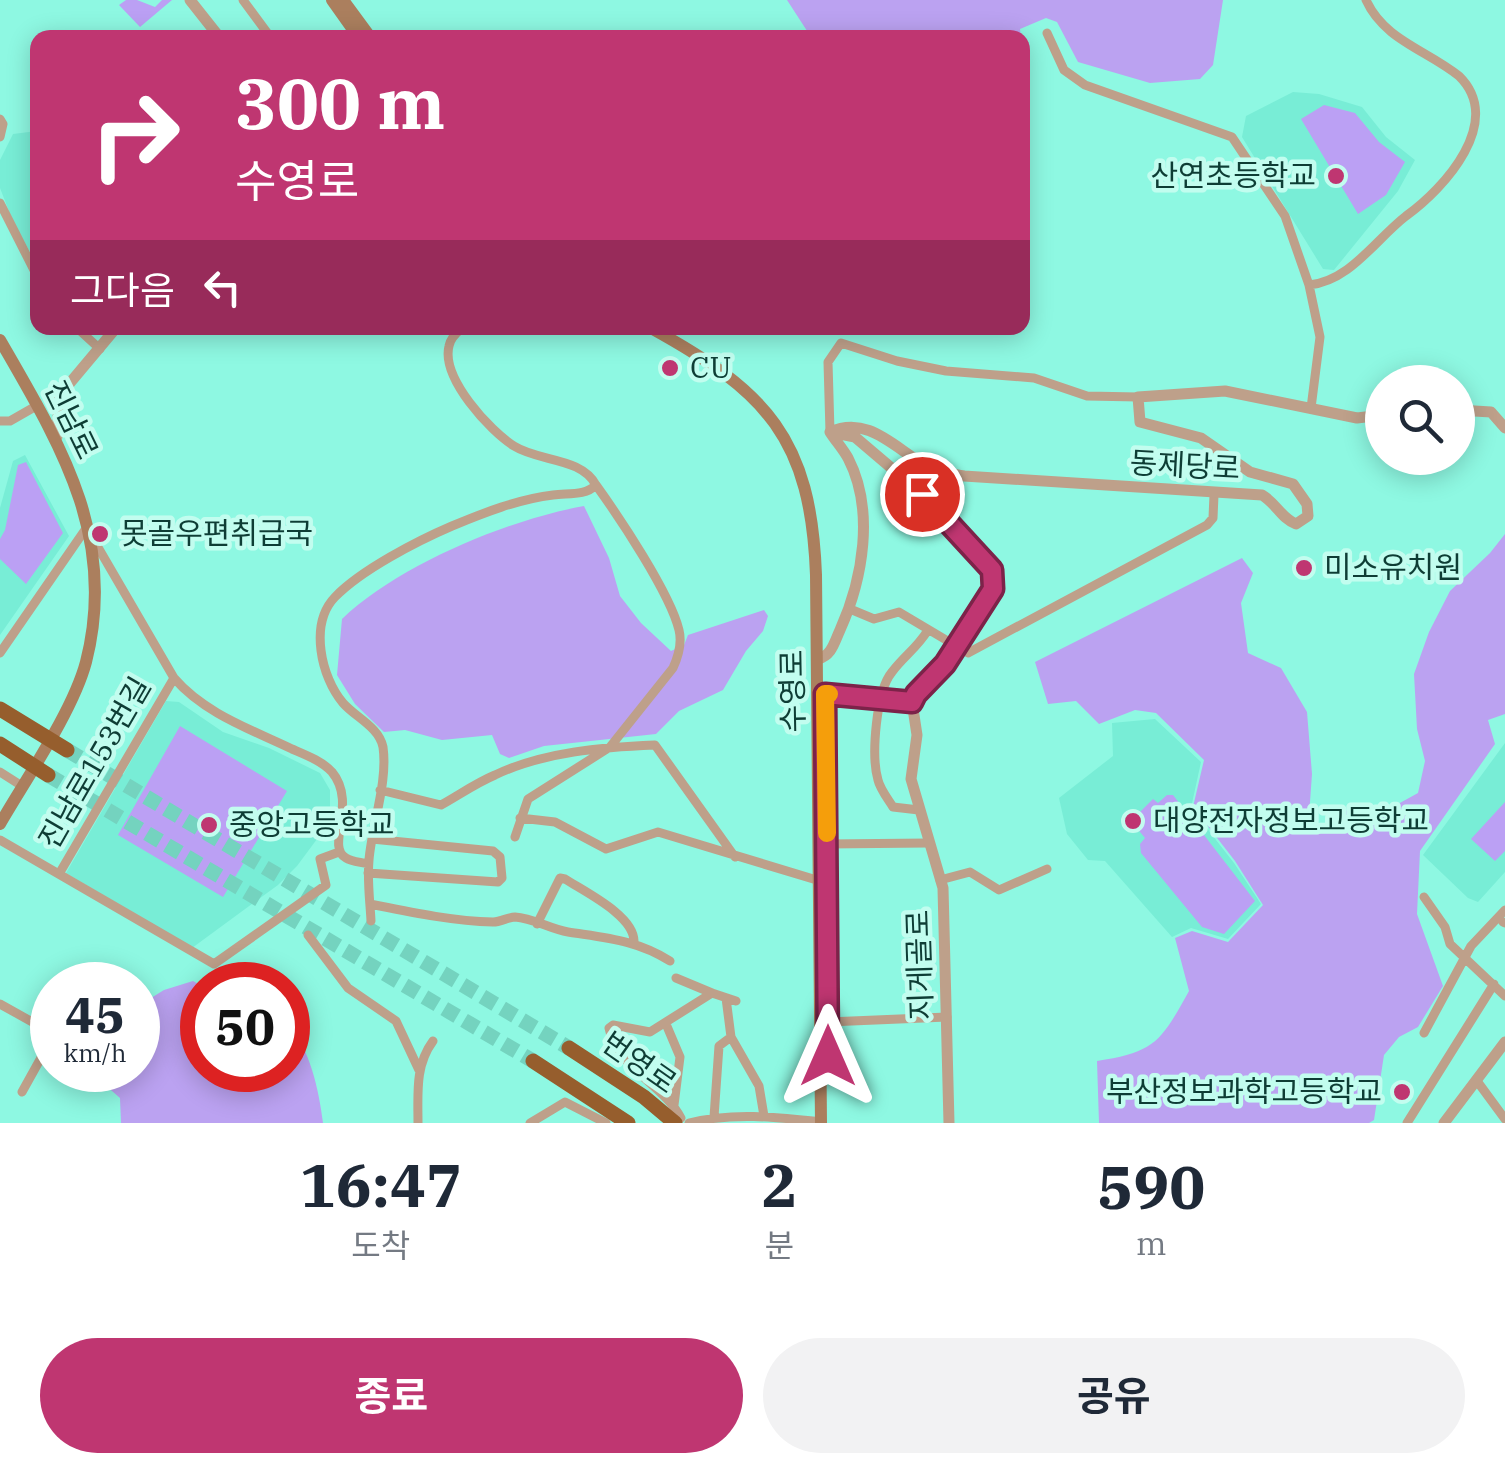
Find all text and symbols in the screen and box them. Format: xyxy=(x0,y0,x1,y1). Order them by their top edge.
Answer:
text: 300 m xyxy=(235,57,445,148)
icon: right xyxy=(70,70,200,200)
text: 수영로 xyxy=(235,151,359,209)
place label: 산연초등학교 xyxy=(1150,155,1316,194)
marker: 산연초등학교 xyxy=(1325,165,1347,187)
icon: left xyxy=(195,260,250,315)
text: 그다음 xyxy=(70,265,175,314)
place label: CU xyxy=(690,347,732,386)
marker: CU xyxy=(659,357,681,379)
map controls xyxy=(1365,365,1475,475)
button: search xyxy=(1365,365,1475,475)
street label: 진남로 xyxy=(37,374,108,465)
street label: 동제당로 xyxy=(1129,442,1241,487)
pin xyxy=(880,452,965,537)
icon: arrive xyxy=(895,467,950,522)
place label: 못골우편취급국 xyxy=(120,513,313,552)
marker: 못골우편취급국 xyxy=(89,523,111,545)
place label: 미소유치원 xyxy=(1324,547,1462,586)
marker: 미소유치원 xyxy=(1293,557,1315,579)
street label: 수영로 xyxy=(771,649,812,733)
street label: 진남로153번길 xyxy=(29,669,159,855)
place label: 대양전자정보고등학교 xyxy=(1153,800,1429,839)
place label: 중앙고등학교 xyxy=(229,804,395,843)
marker: 대양전자정보고등학교 xyxy=(1122,810,1144,832)
marker: 중앙고등학교 xyxy=(198,814,220,836)
street label: 지게골로 xyxy=(897,909,940,1021)
speed limit sign: 50 xyxy=(180,962,310,1092)
text: 45 xyxy=(65,982,125,1047)
position arrow xyxy=(776,1004,880,1108)
street label: 번영로 xyxy=(595,1022,685,1101)
text: km/h xyxy=(63,1036,127,1069)
place label: 부산정보과학고등학교 xyxy=(1106,1071,1382,1110)
marker: 부산정보과학고등학교 xyxy=(1391,1081,1413,1103)
text: 16:47 xyxy=(300,1145,462,1224)
text: 2 xyxy=(762,1145,798,1224)
text: 590 xyxy=(1097,1147,1205,1226)
text: m xyxy=(1136,1222,1167,1264)
text: 도착 xyxy=(351,1224,410,1266)
text: 분 xyxy=(765,1224,794,1266)
button: 종료 xyxy=(40,1338,743,1453)
button: 공유 xyxy=(763,1338,1465,1453)

